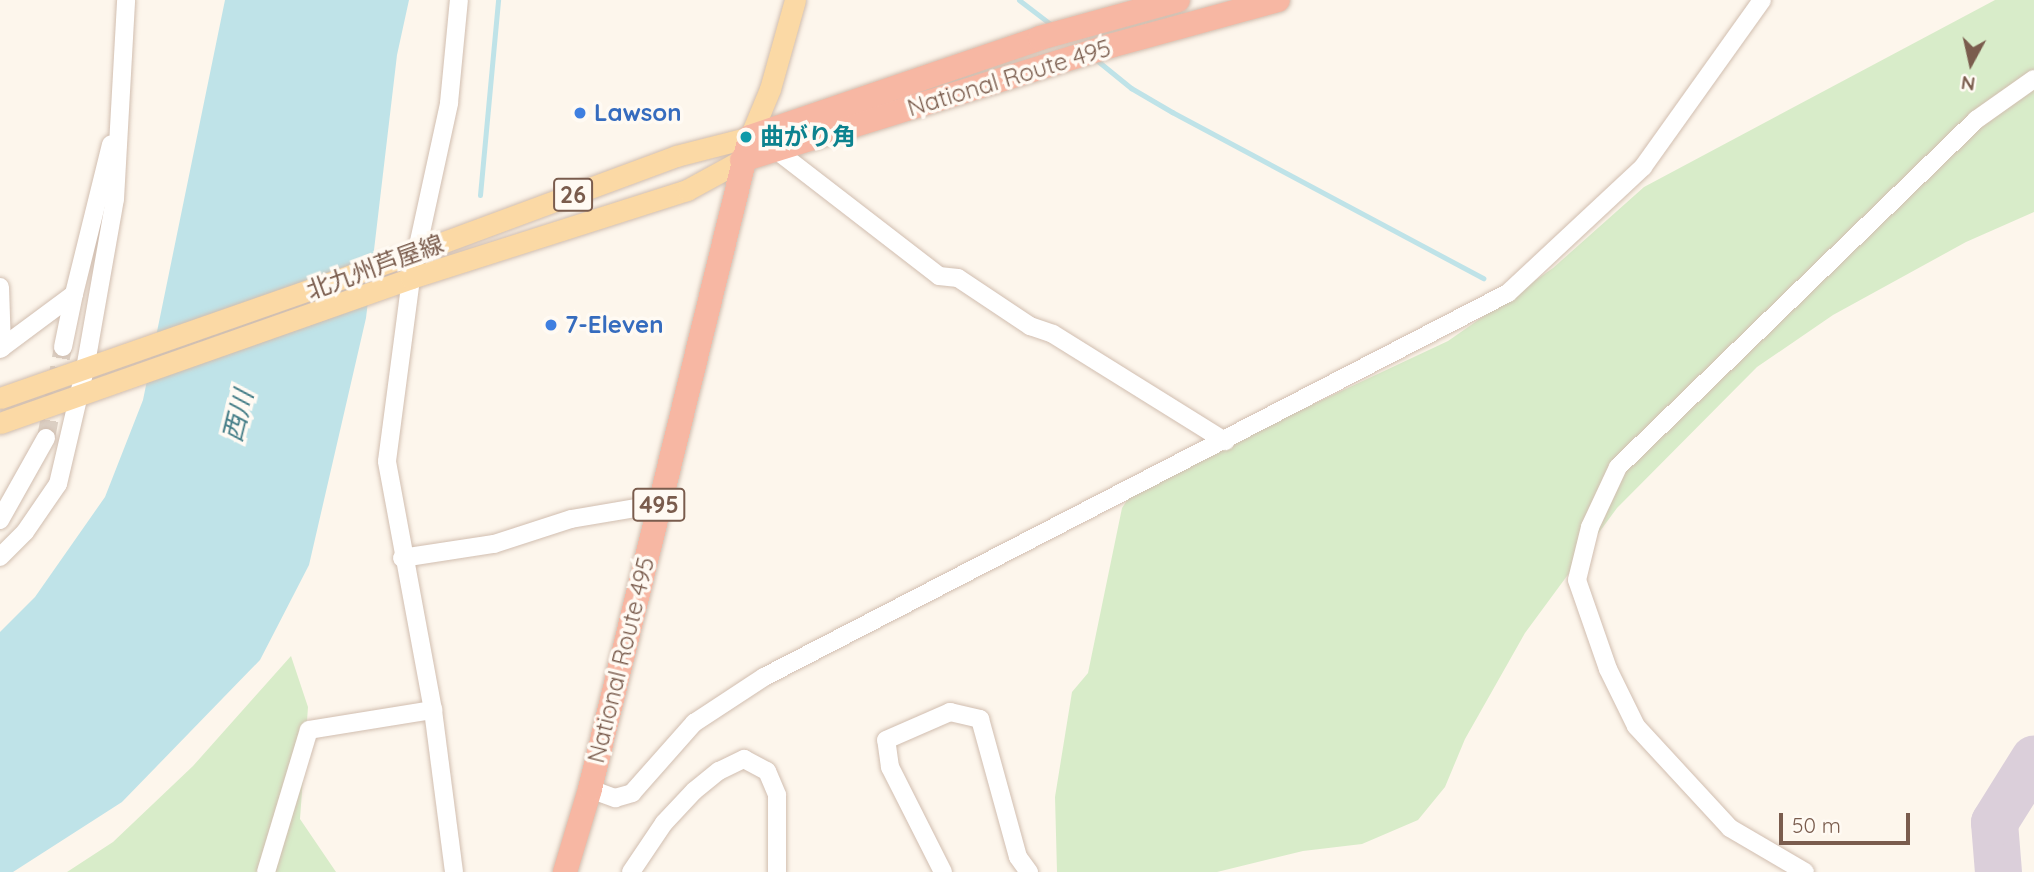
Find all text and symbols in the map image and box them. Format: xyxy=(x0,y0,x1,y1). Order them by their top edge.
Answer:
north arrow xyxy=(1936,28,2006,98)
street label: National Route 495 xyxy=(904,33,1114,123)
text: N xyxy=(1959,71,1977,97)
place label: Lawson xyxy=(594,99,682,127)
marker: Lawson xyxy=(572,105,588,121)
place label: 曲がり角 xyxy=(760,123,856,151)
marker: 曲がり角 xyxy=(738,129,754,145)
road number: 26 xyxy=(552,176,594,214)
street label: 北九州芦屋線 xyxy=(302,229,448,305)
place label: 7-Eleven xyxy=(565,311,664,339)
marker: 7-Eleven xyxy=(543,317,559,333)
water label: 西川 xyxy=(217,387,259,445)
road number: 495 xyxy=(631,485,687,524)
street label: National Route 495 xyxy=(581,554,661,766)
scale bar xyxy=(1782,798,1913,842)
text: 50 m xyxy=(1792,812,1841,838)

